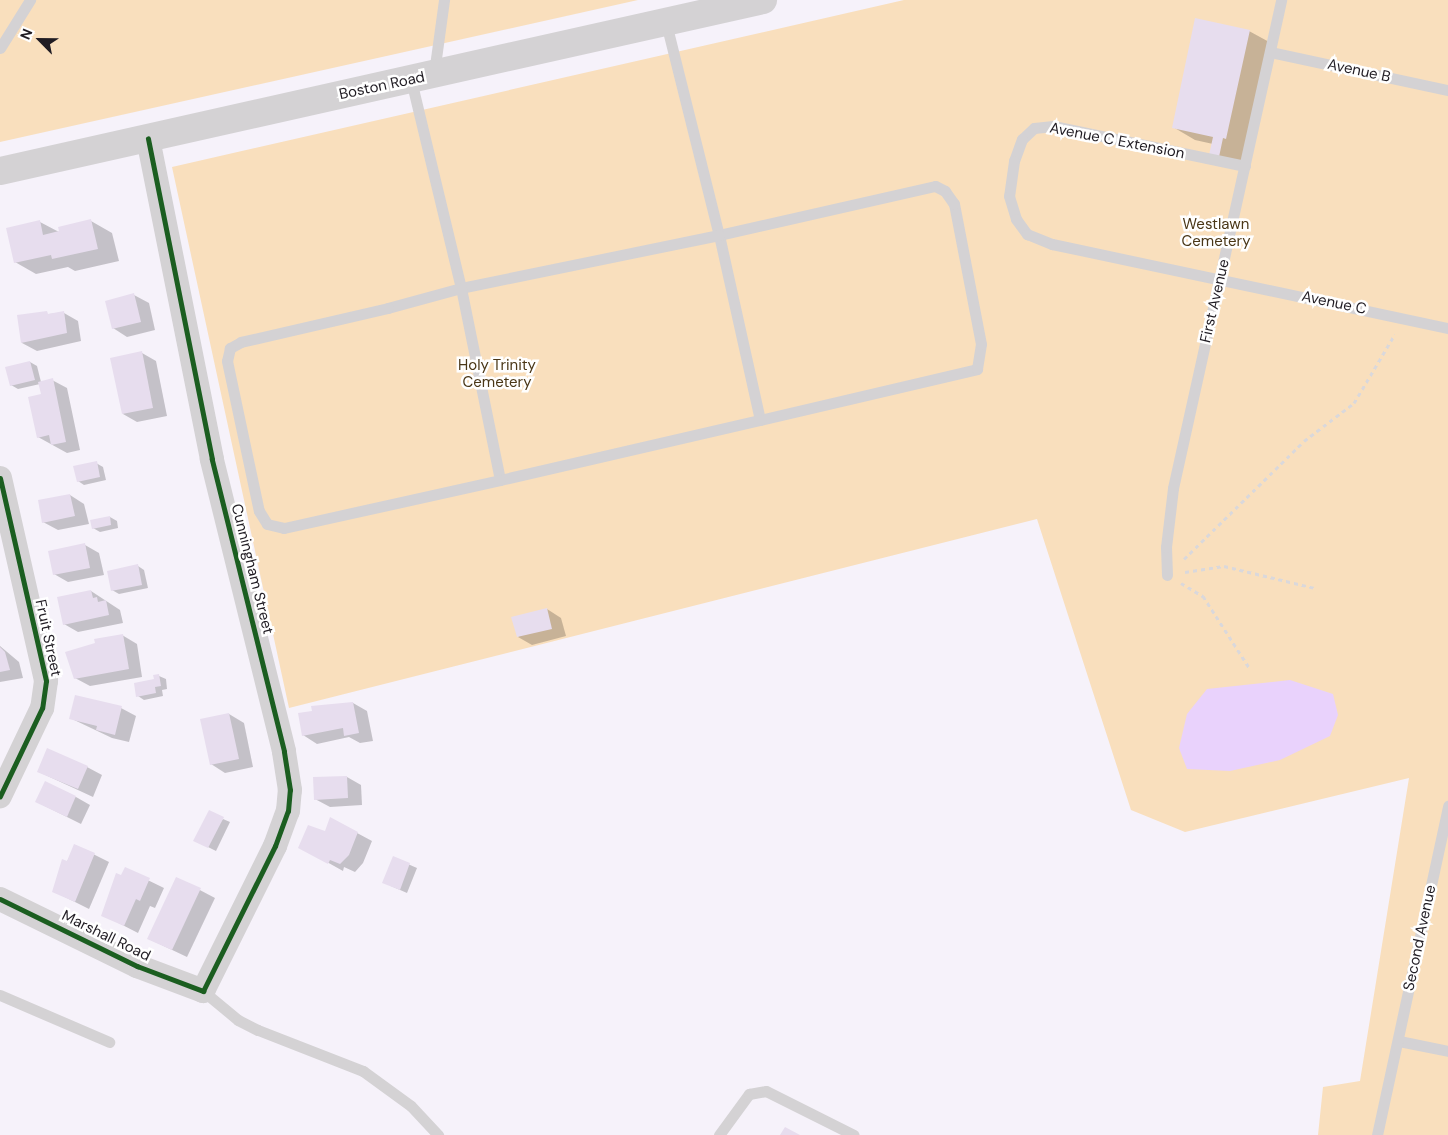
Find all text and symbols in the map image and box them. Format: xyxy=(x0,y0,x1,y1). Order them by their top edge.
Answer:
north arrow xyxy=(15,15,65,65)
text: N xyxy=(16,26,36,42)
street label: Avenue B xyxy=(1326,56,1392,86)
street label: Boston Road xyxy=(337,68,427,104)
street label: Avenue C Extension xyxy=(1048,119,1186,163)
park label: Westlawn Cemetery xyxy=(1182,215,1250,250)
street label: First Avenue xyxy=(1197,257,1233,345)
street label: Avenue C xyxy=(1300,287,1368,319)
park label: Holy Trinity Cemetery xyxy=(458,356,536,391)
street label: Cunningham Street xyxy=(227,502,277,636)
street label: Fruit Street xyxy=(31,598,65,678)
street label: Second Avenue xyxy=(1400,883,1440,993)
street label: Marshall Road xyxy=(59,907,153,965)

